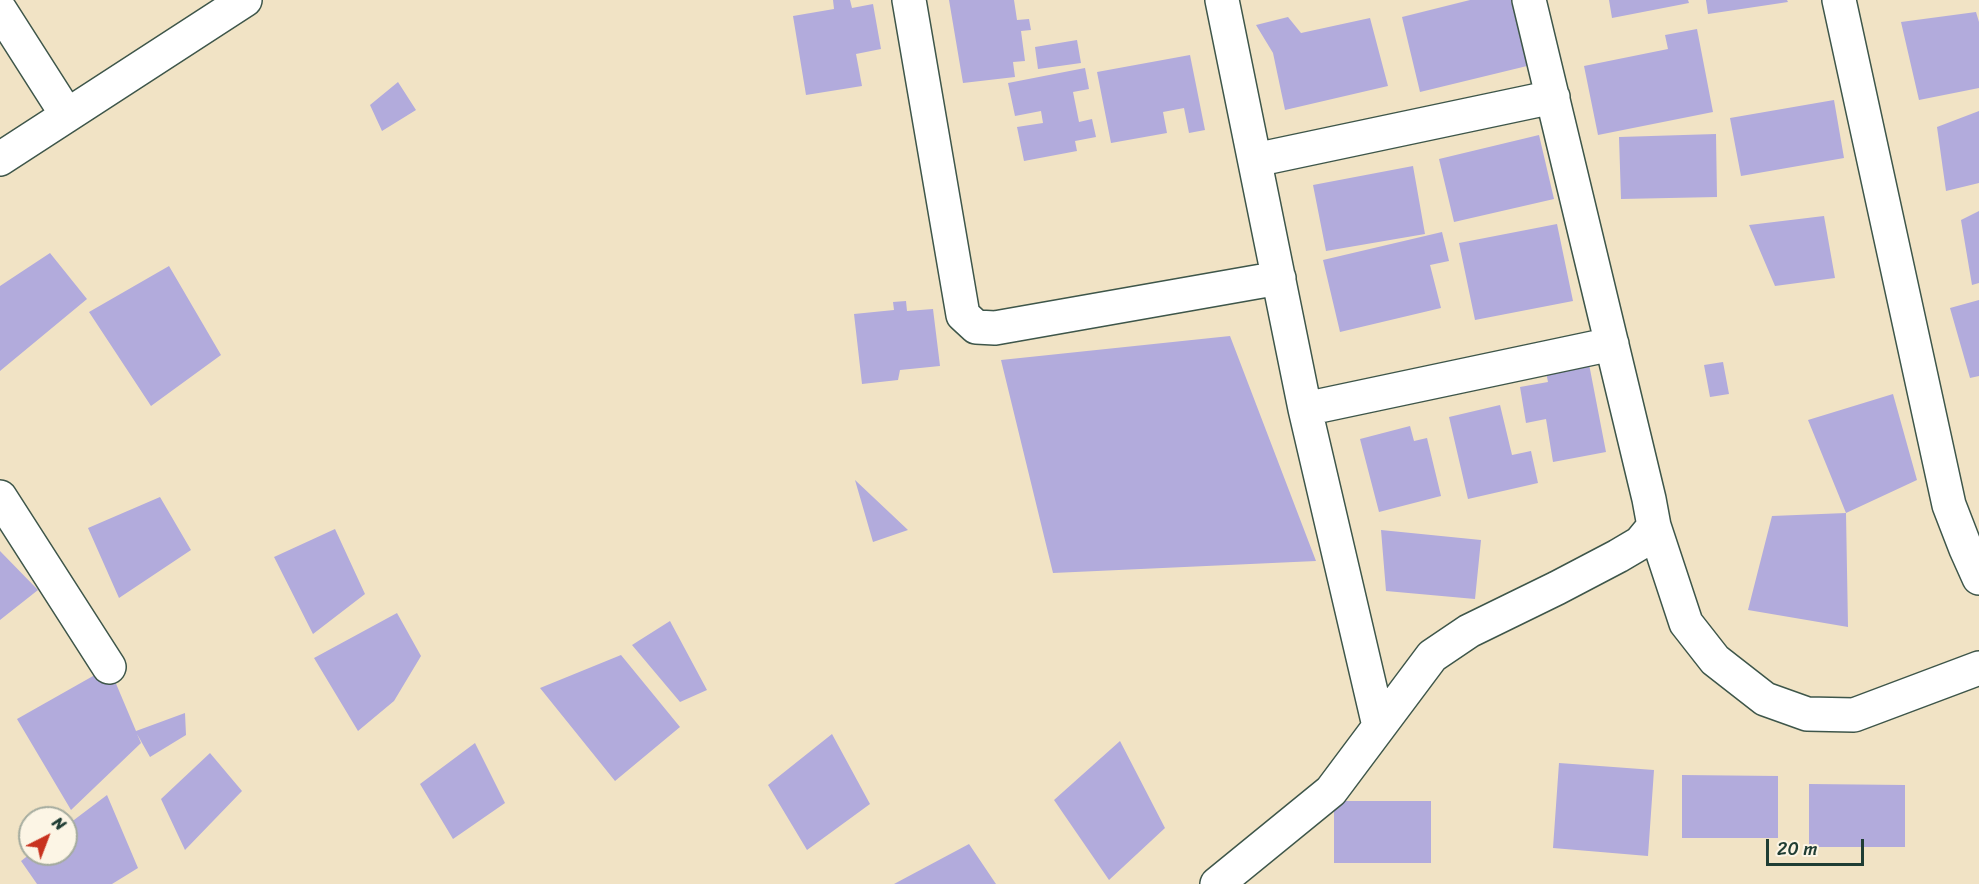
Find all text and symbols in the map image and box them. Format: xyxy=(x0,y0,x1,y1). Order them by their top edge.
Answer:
north arrow xyxy=(18,806,78,866)
text: N xyxy=(45,809,73,838)
scale bar xyxy=(1769,827,1866,865)
text: 20 m xyxy=(1777,833,1817,865)

